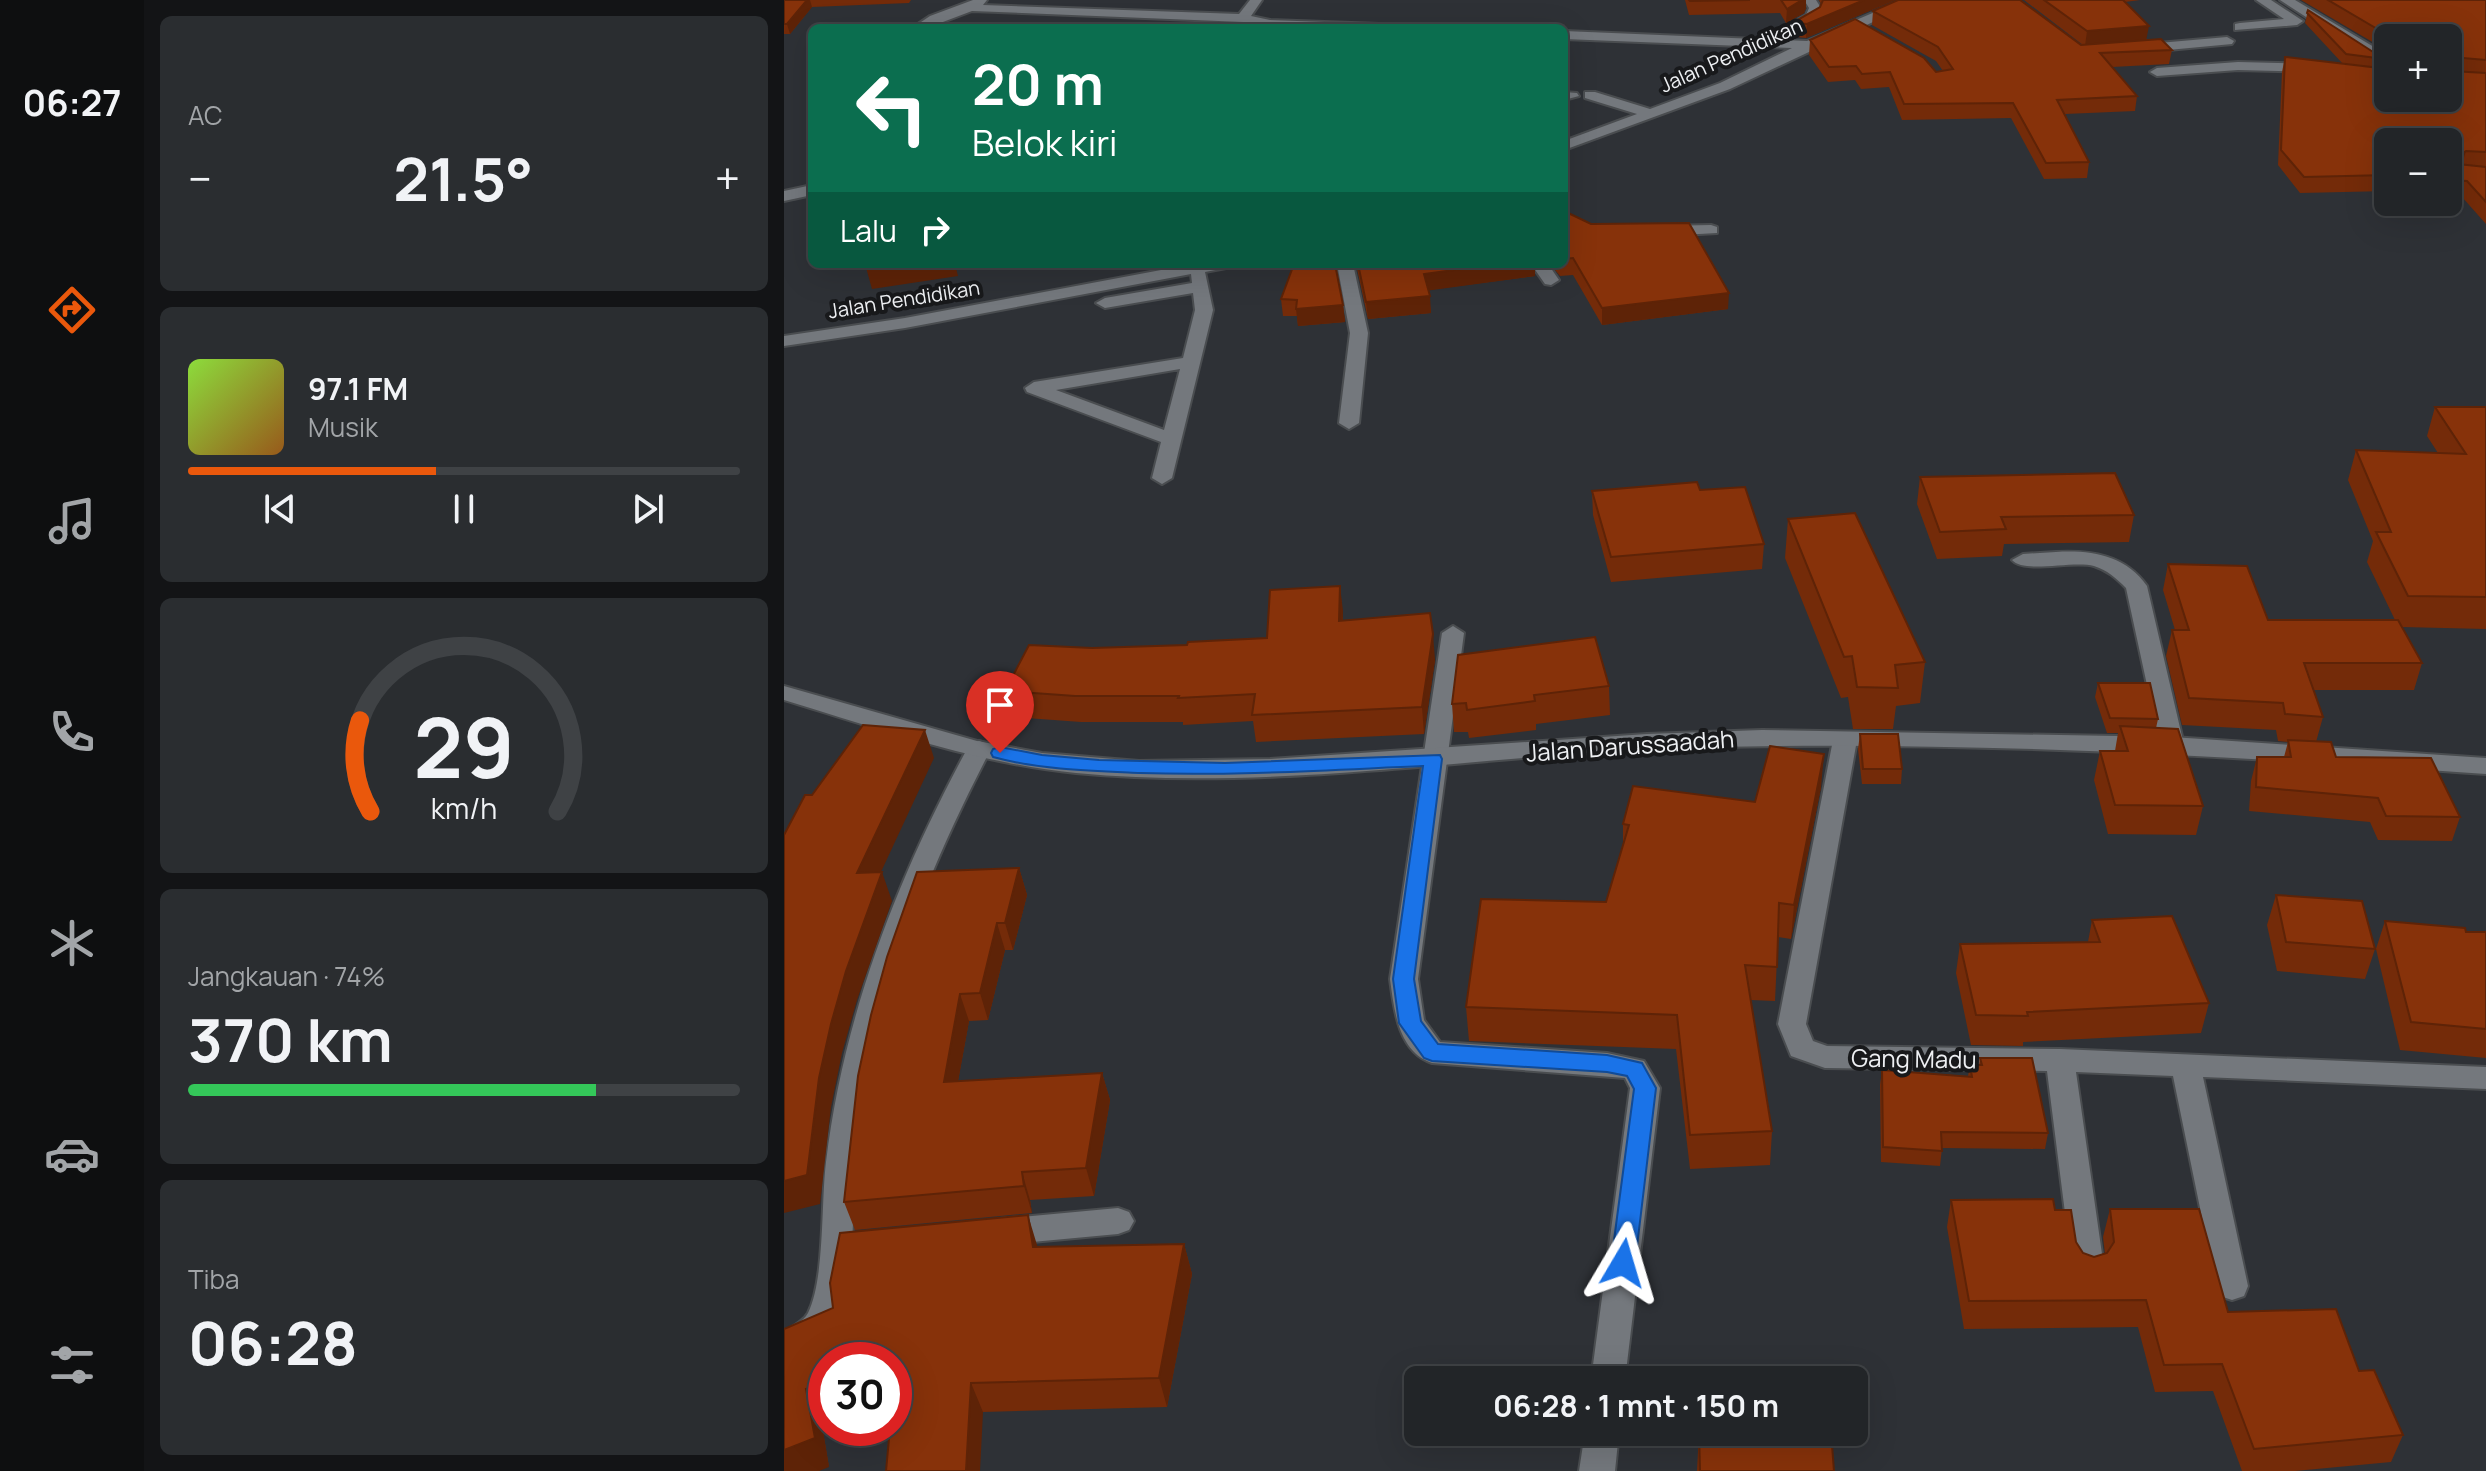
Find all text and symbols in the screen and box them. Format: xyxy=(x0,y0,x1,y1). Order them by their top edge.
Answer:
street label: Jalan Pendidikan xyxy=(1656,12,1806,98)
map controls xyxy=(2374,24,2462,216)
button: + xyxy=(2374,24,2462,112)
text: 20 m xyxy=(972,45,1104,122)
icon: left xyxy=(840,56,944,160)
text: 06:27 xyxy=(22,78,122,127)
text: AC xyxy=(188,97,223,133)
text: Belok kiri xyxy=(972,118,1118,167)
button: − xyxy=(2374,128,2462,216)
text: 21.5° xyxy=(393,137,533,219)
text: − xyxy=(188,148,212,208)
text: + xyxy=(715,148,740,208)
icon: right xyxy=(913,208,957,252)
text: Lalu xyxy=(840,210,897,251)
street label: Jalan Pendidikan xyxy=(826,274,982,324)
icon: directions xyxy=(44,282,100,338)
text: 97.1 FM xyxy=(308,368,408,409)
text: Musik xyxy=(308,409,378,445)
icon: previous xyxy=(258,487,302,531)
icon: pause xyxy=(442,487,486,531)
icon: next xyxy=(626,487,670,531)
icon: music xyxy=(44,493,100,549)
pin xyxy=(966,671,1034,753)
icon: arrive xyxy=(978,683,1022,727)
text: 29 xyxy=(413,688,515,802)
icon: phone xyxy=(44,704,100,760)
street label: Jalan Darussaadah xyxy=(1525,721,1735,769)
text: km/h xyxy=(431,789,497,828)
icon: climate xyxy=(44,915,100,971)
text: Jangkauan · 74% xyxy=(188,958,385,994)
text: 370 km xyxy=(188,998,393,1080)
street label: Gang Madu xyxy=(1851,1040,1977,1076)
icon: car xyxy=(44,1126,100,1182)
position arrow xyxy=(1581,1221,1665,1305)
text: Tiba xyxy=(188,1261,239,1297)
text: 06:28 xyxy=(188,1301,358,1383)
icon: filters xyxy=(44,1337,100,1393)
speed limit sign: 30 xyxy=(808,1342,912,1446)
text: 06:28 · 1 mnt · 150 m xyxy=(1493,1385,1779,1426)

